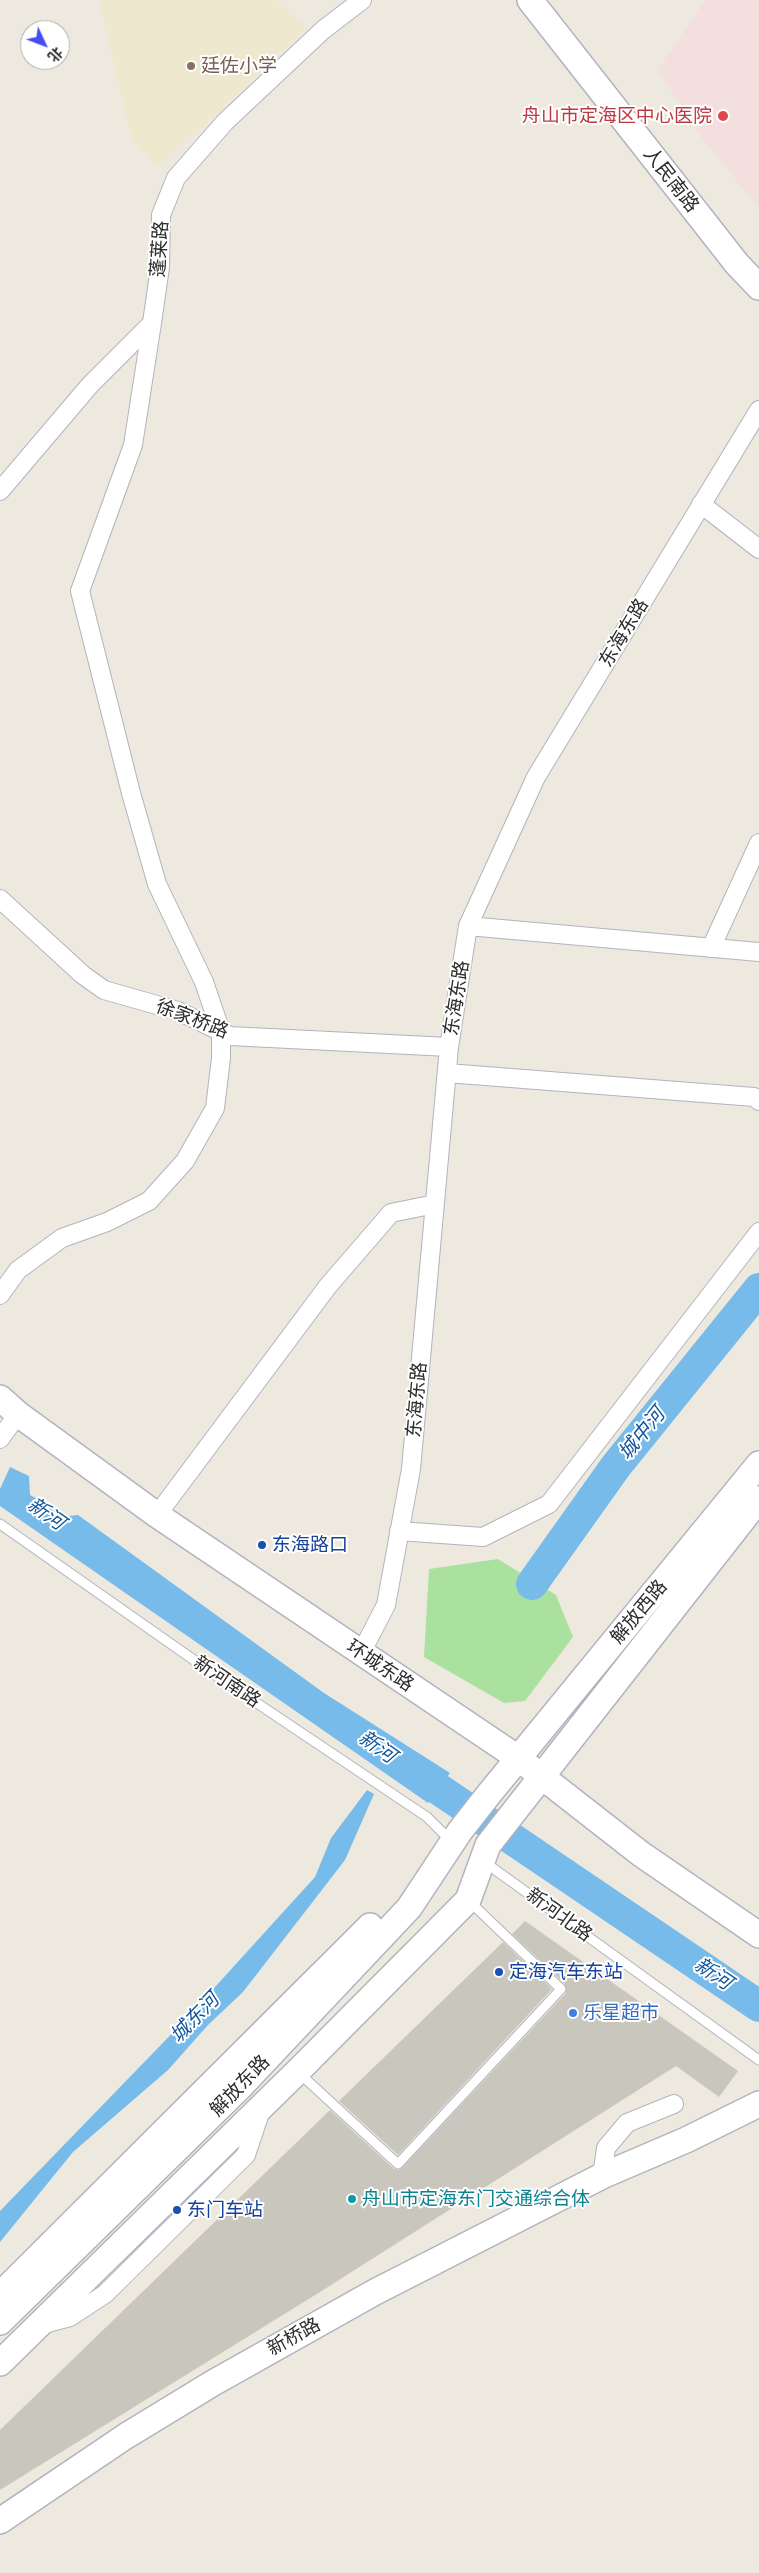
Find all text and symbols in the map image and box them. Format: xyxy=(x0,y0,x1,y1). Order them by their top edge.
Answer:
north arrow xyxy=(20,20,70,70)
text: 北 xyxy=(44,43,67,66)
place label: 廷佐小学 xyxy=(201,55,277,77)
marker: 廷佐小学 xyxy=(185,60,197,72)
place label: 舟山市定海区中心医院 xyxy=(522,105,712,127)
marker: 舟山市定海区中心医院 xyxy=(716,109,730,123)
street label: 人民南路 xyxy=(639,143,703,217)
street label: 蓬莱路 xyxy=(147,220,173,278)
street label: 东海东路 xyxy=(595,595,653,671)
street label: 东海东路 xyxy=(440,959,474,1037)
street label: 徐家桥路 xyxy=(152,995,232,1043)
street label: 东海东路 xyxy=(402,1361,432,1439)
water label: 城中河 xyxy=(614,1403,670,1465)
water label: 新河 xyxy=(23,1493,69,1535)
place label: 东海路口 xyxy=(272,1534,348,1556)
marker: 东海路口 xyxy=(256,1539,268,1551)
street label: 解放西路 xyxy=(606,1576,672,1648)
street label: 环城东路 xyxy=(342,1635,418,1697)
street label: 新河南路 xyxy=(189,1651,265,1713)
water label: 新河 xyxy=(354,1726,400,1768)
street label: 新河北路 xyxy=(522,1883,596,1947)
water label: 新河 xyxy=(690,1953,736,1995)
place label: 定海汽车东站 xyxy=(509,1961,623,1983)
marker: 定海汽车东站 xyxy=(493,1966,505,1978)
water label: 城东河 xyxy=(166,1988,224,2048)
place label: 乐星超市 xyxy=(583,2002,659,2024)
marker: 乐星超市 xyxy=(567,2007,579,2019)
street label: 解放东路 xyxy=(205,2051,275,2121)
place label: 舟山市定海东门交通综合体 xyxy=(362,2188,590,2210)
marker: 舟山市定海东门交通综合体 xyxy=(346,2193,358,2205)
place label: 东门车站 xyxy=(187,2199,263,2221)
marker: 东门车站 xyxy=(171,2204,183,2216)
street label: 新桥路 xyxy=(264,2313,324,2361)

